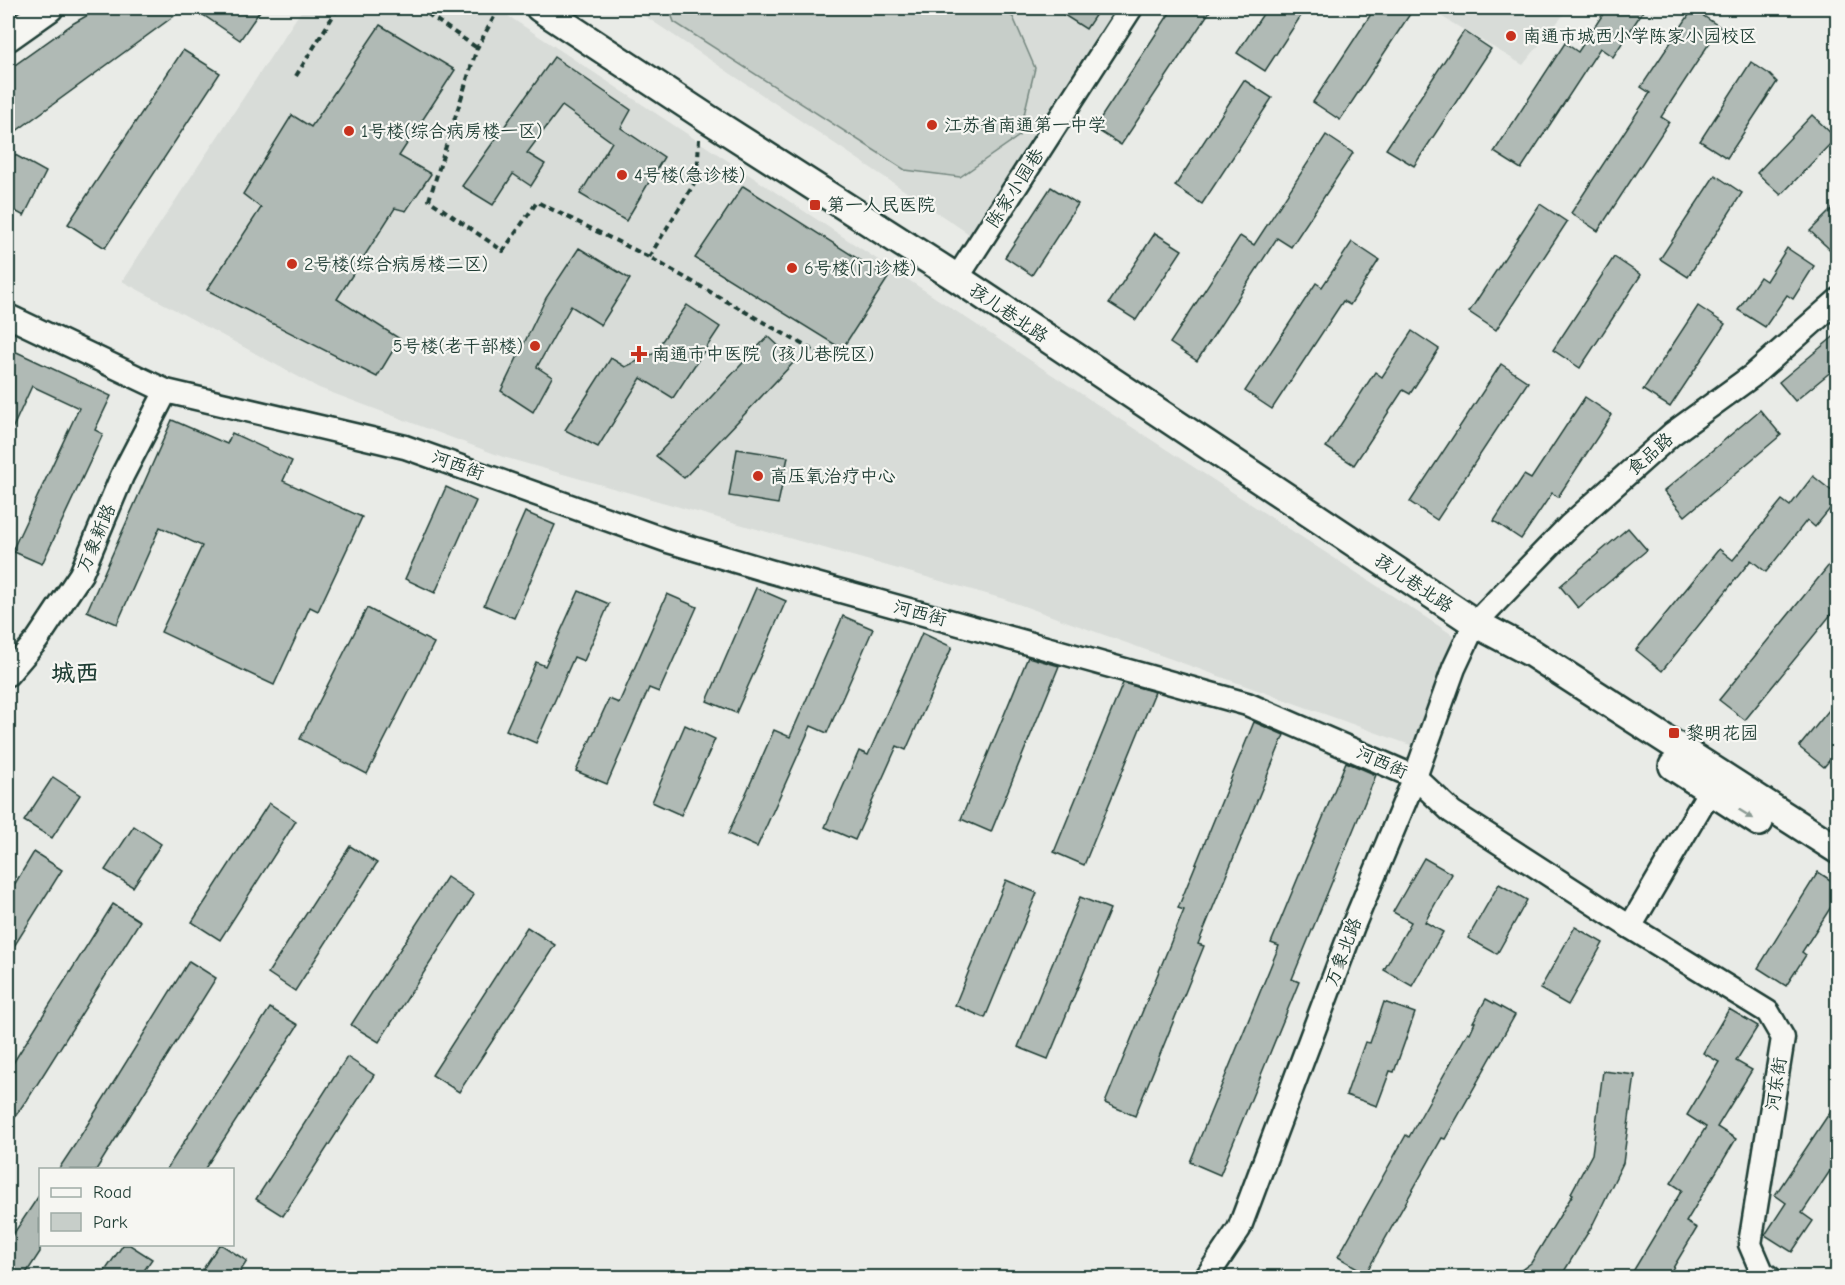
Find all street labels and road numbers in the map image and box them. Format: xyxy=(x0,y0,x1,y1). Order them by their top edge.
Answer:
street label: 陈家小园巷 xyxy=(982,145,1049,232)
street label: 孩儿巷北路 xyxy=(966,280,1052,347)
street label: 食品路 xyxy=(1623,429,1678,480)
street label: 河西街 xyxy=(429,446,487,485)
street label: 万象新路 xyxy=(73,501,120,575)
street label: 孩儿巷北路 xyxy=(1371,550,1457,617)
street label: 河西街 xyxy=(891,596,949,631)
street label: 河西街 xyxy=(1353,742,1411,783)
street label: 万象北路 xyxy=(1321,915,1366,990)
street label: 河东街 xyxy=(1762,1056,1791,1112)

